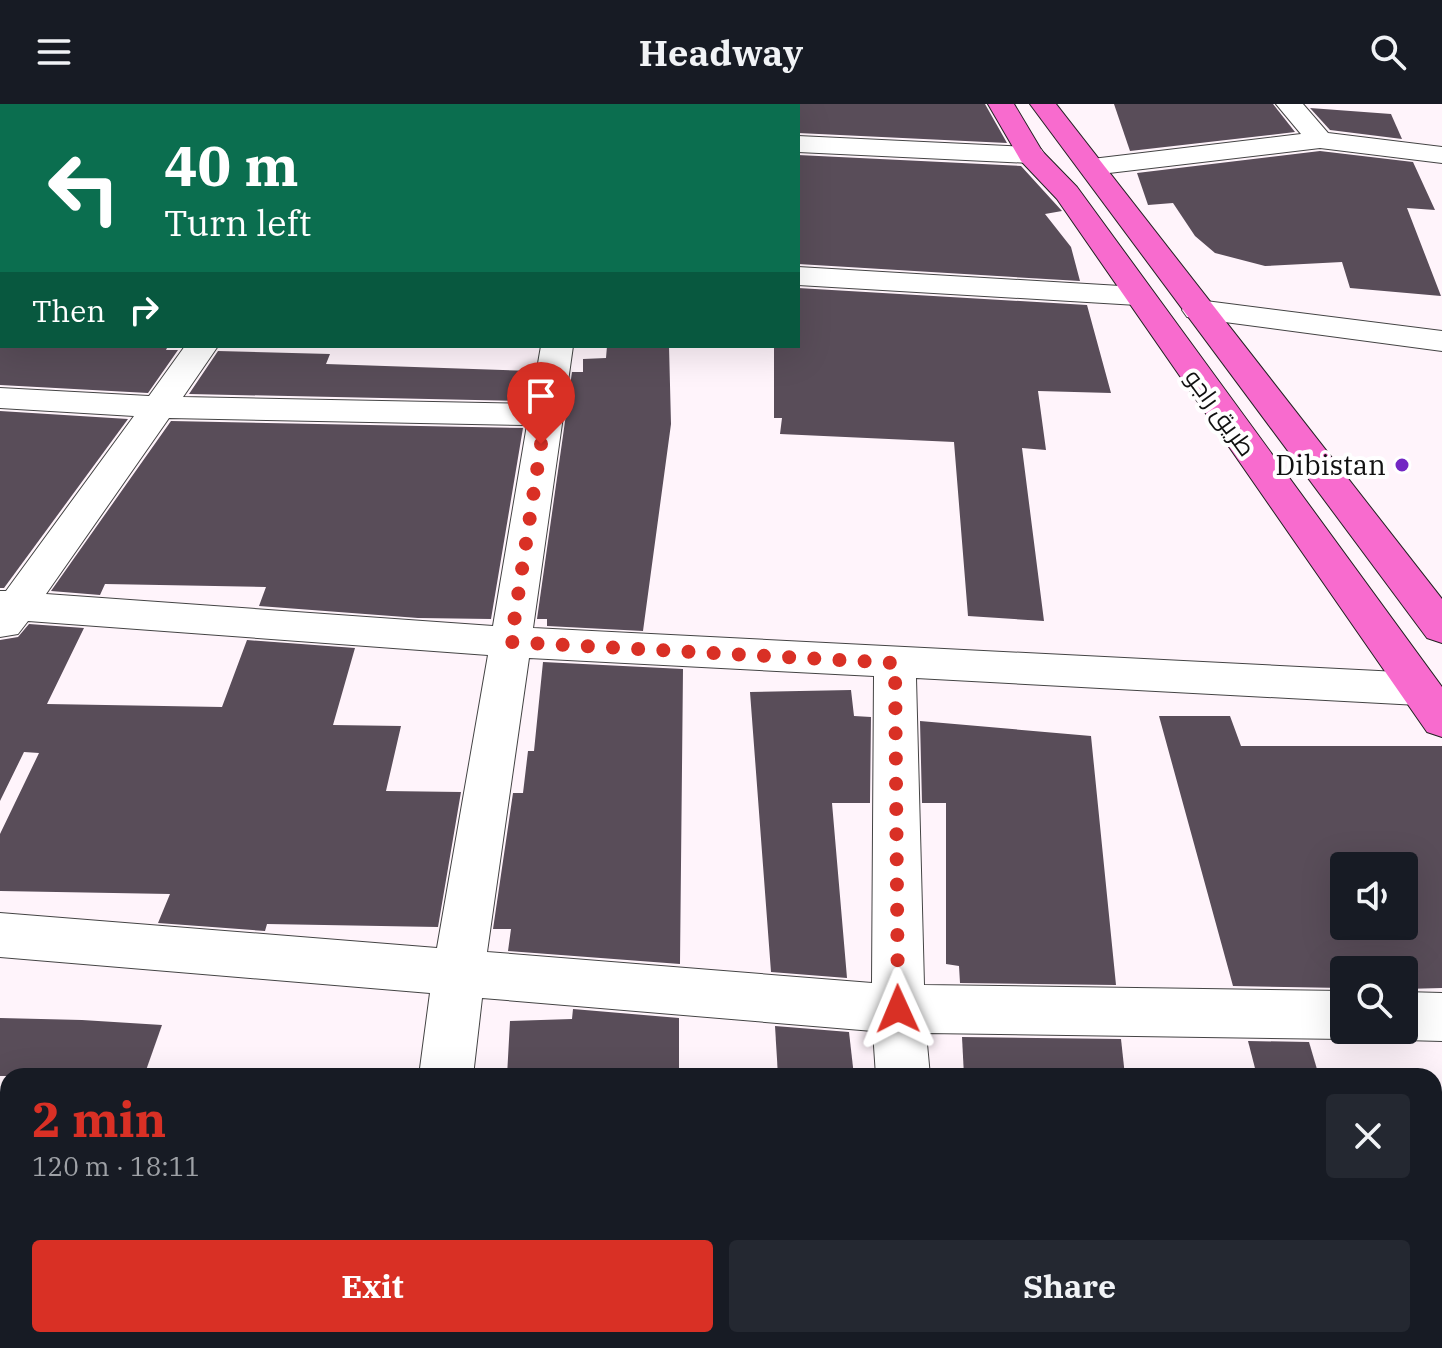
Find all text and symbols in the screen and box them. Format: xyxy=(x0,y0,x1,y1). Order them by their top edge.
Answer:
text: Headway xyxy=(639,29,803,76)
icon: menu xyxy=(32,30,76,74)
icon: search xyxy=(1366,30,1410,74)
text: 40 m xyxy=(164,129,299,201)
icon: left xyxy=(32,136,136,240)
text: Turn left xyxy=(164,199,311,246)
icon: right xyxy=(122,288,166,332)
text: Then xyxy=(32,291,106,330)
pin xyxy=(507,362,575,444)
street label: طريق راجو xyxy=(1178,362,1263,462)
icon: arrive xyxy=(519,374,563,418)
place label: Dibistan xyxy=(1275,446,1386,483)
marker: Dibistan xyxy=(1393,456,1411,474)
map controls xyxy=(1330,852,1418,1044)
button: sound xyxy=(1330,852,1418,940)
button: search xyxy=(1330,956,1418,1044)
position arrow xyxy=(856,967,940,1051)
text: 2 min xyxy=(32,1088,166,1150)
button: close xyxy=(1326,1094,1410,1178)
text: 120 m · 18:11 xyxy=(32,1149,200,1183)
button: Exit xyxy=(32,1240,713,1332)
button: Share xyxy=(729,1240,1410,1332)

